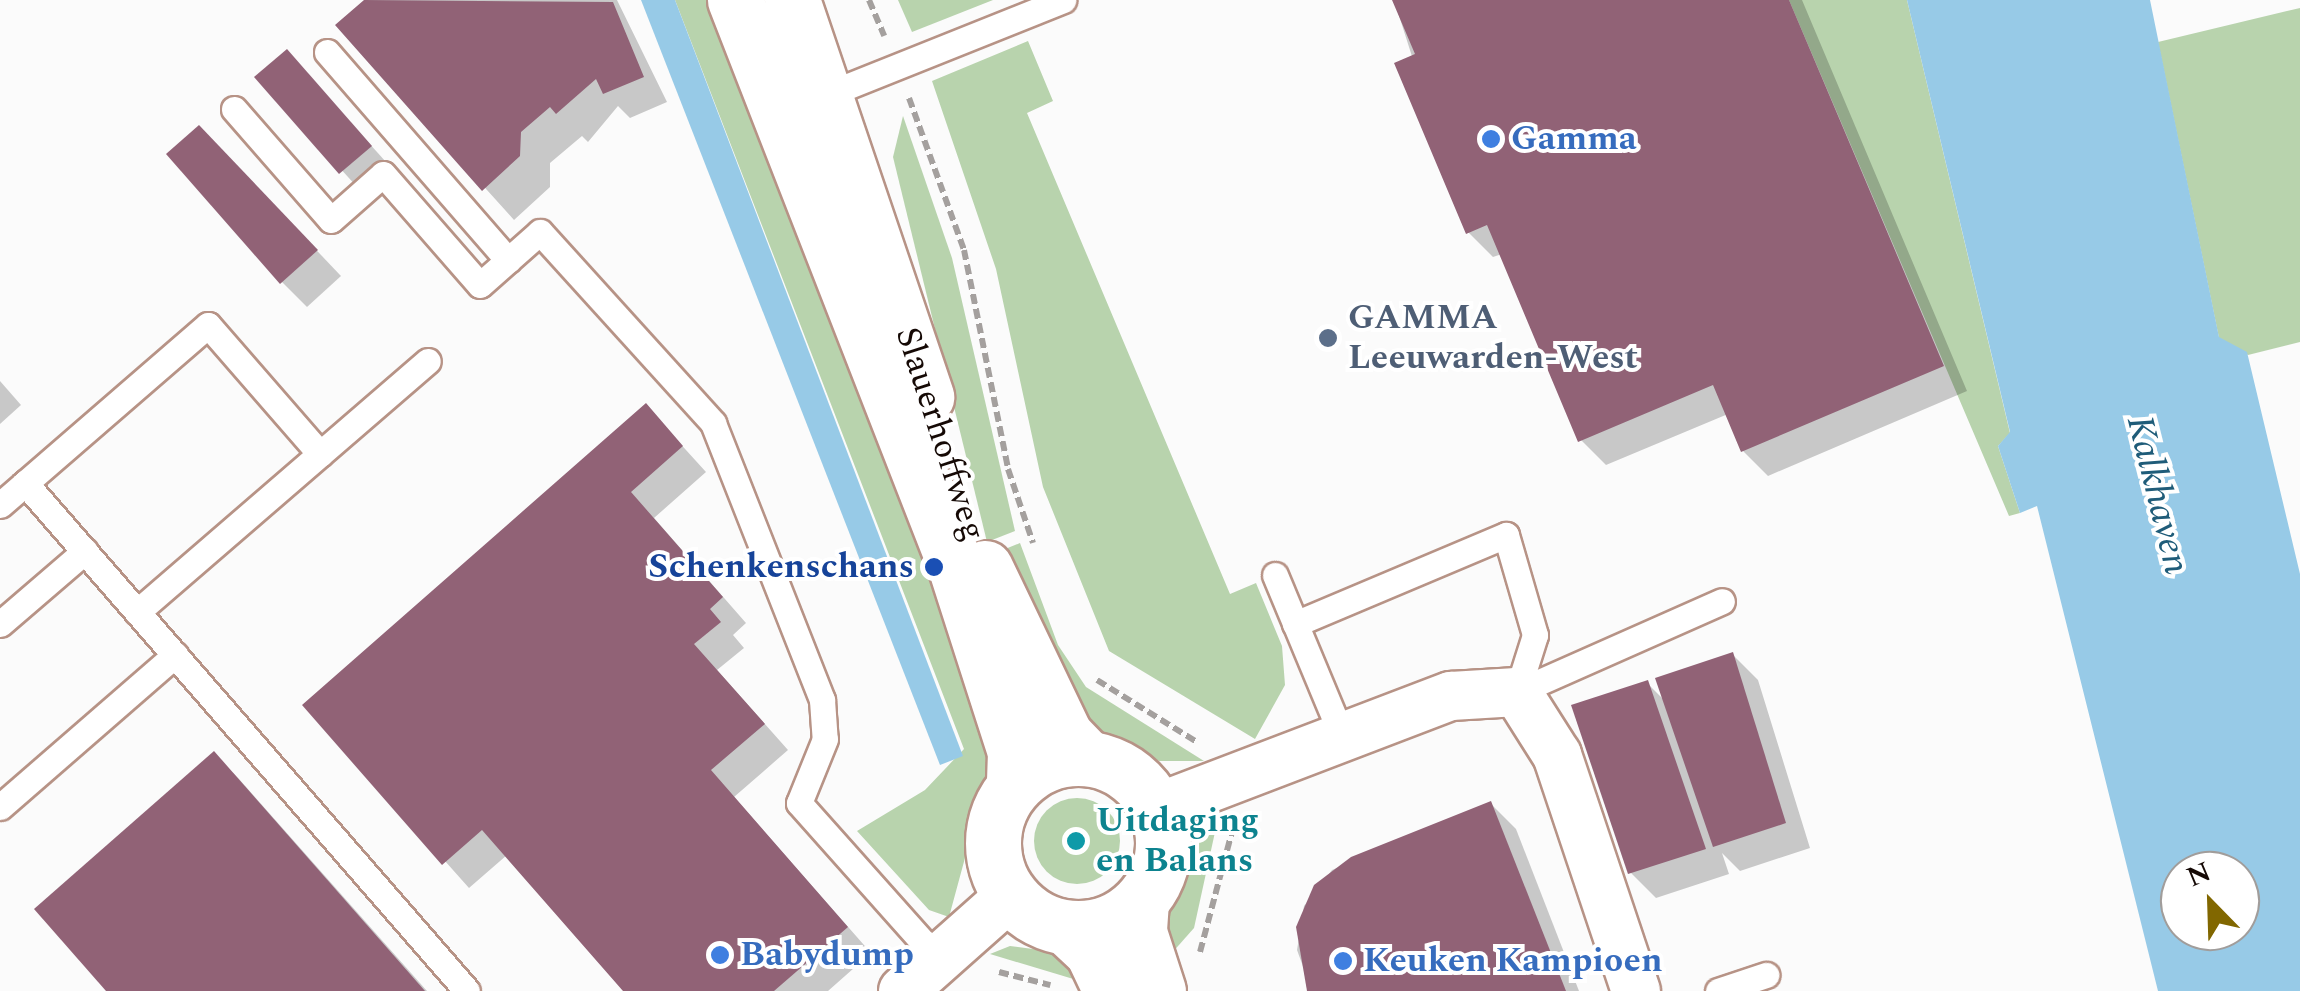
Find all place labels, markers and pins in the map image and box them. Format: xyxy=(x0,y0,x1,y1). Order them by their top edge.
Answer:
place label: Gamma xyxy=(1511,118,1637,160)
marker: Gamma xyxy=(1480,128,1502,150)
place label: GAMMA Leeuwarden-West xyxy=(1348,297,1638,379)
marker: GAMMA Leeuwarden-West xyxy=(1317,327,1339,349)
place label: Schenkenschans xyxy=(648,546,914,588)
marker: Schenkenschans xyxy=(923,556,945,578)
place label: Uitdaging en Balans xyxy=(1096,800,1259,882)
marker: Uitdaging en Balans xyxy=(1065,830,1087,852)
place label: Babydump xyxy=(740,934,914,976)
place label: Keuken Kampioen xyxy=(1363,940,1663,982)
marker: Babydump xyxy=(709,944,731,966)
marker: Keuken Kampioen xyxy=(1332,950,1354,972)

